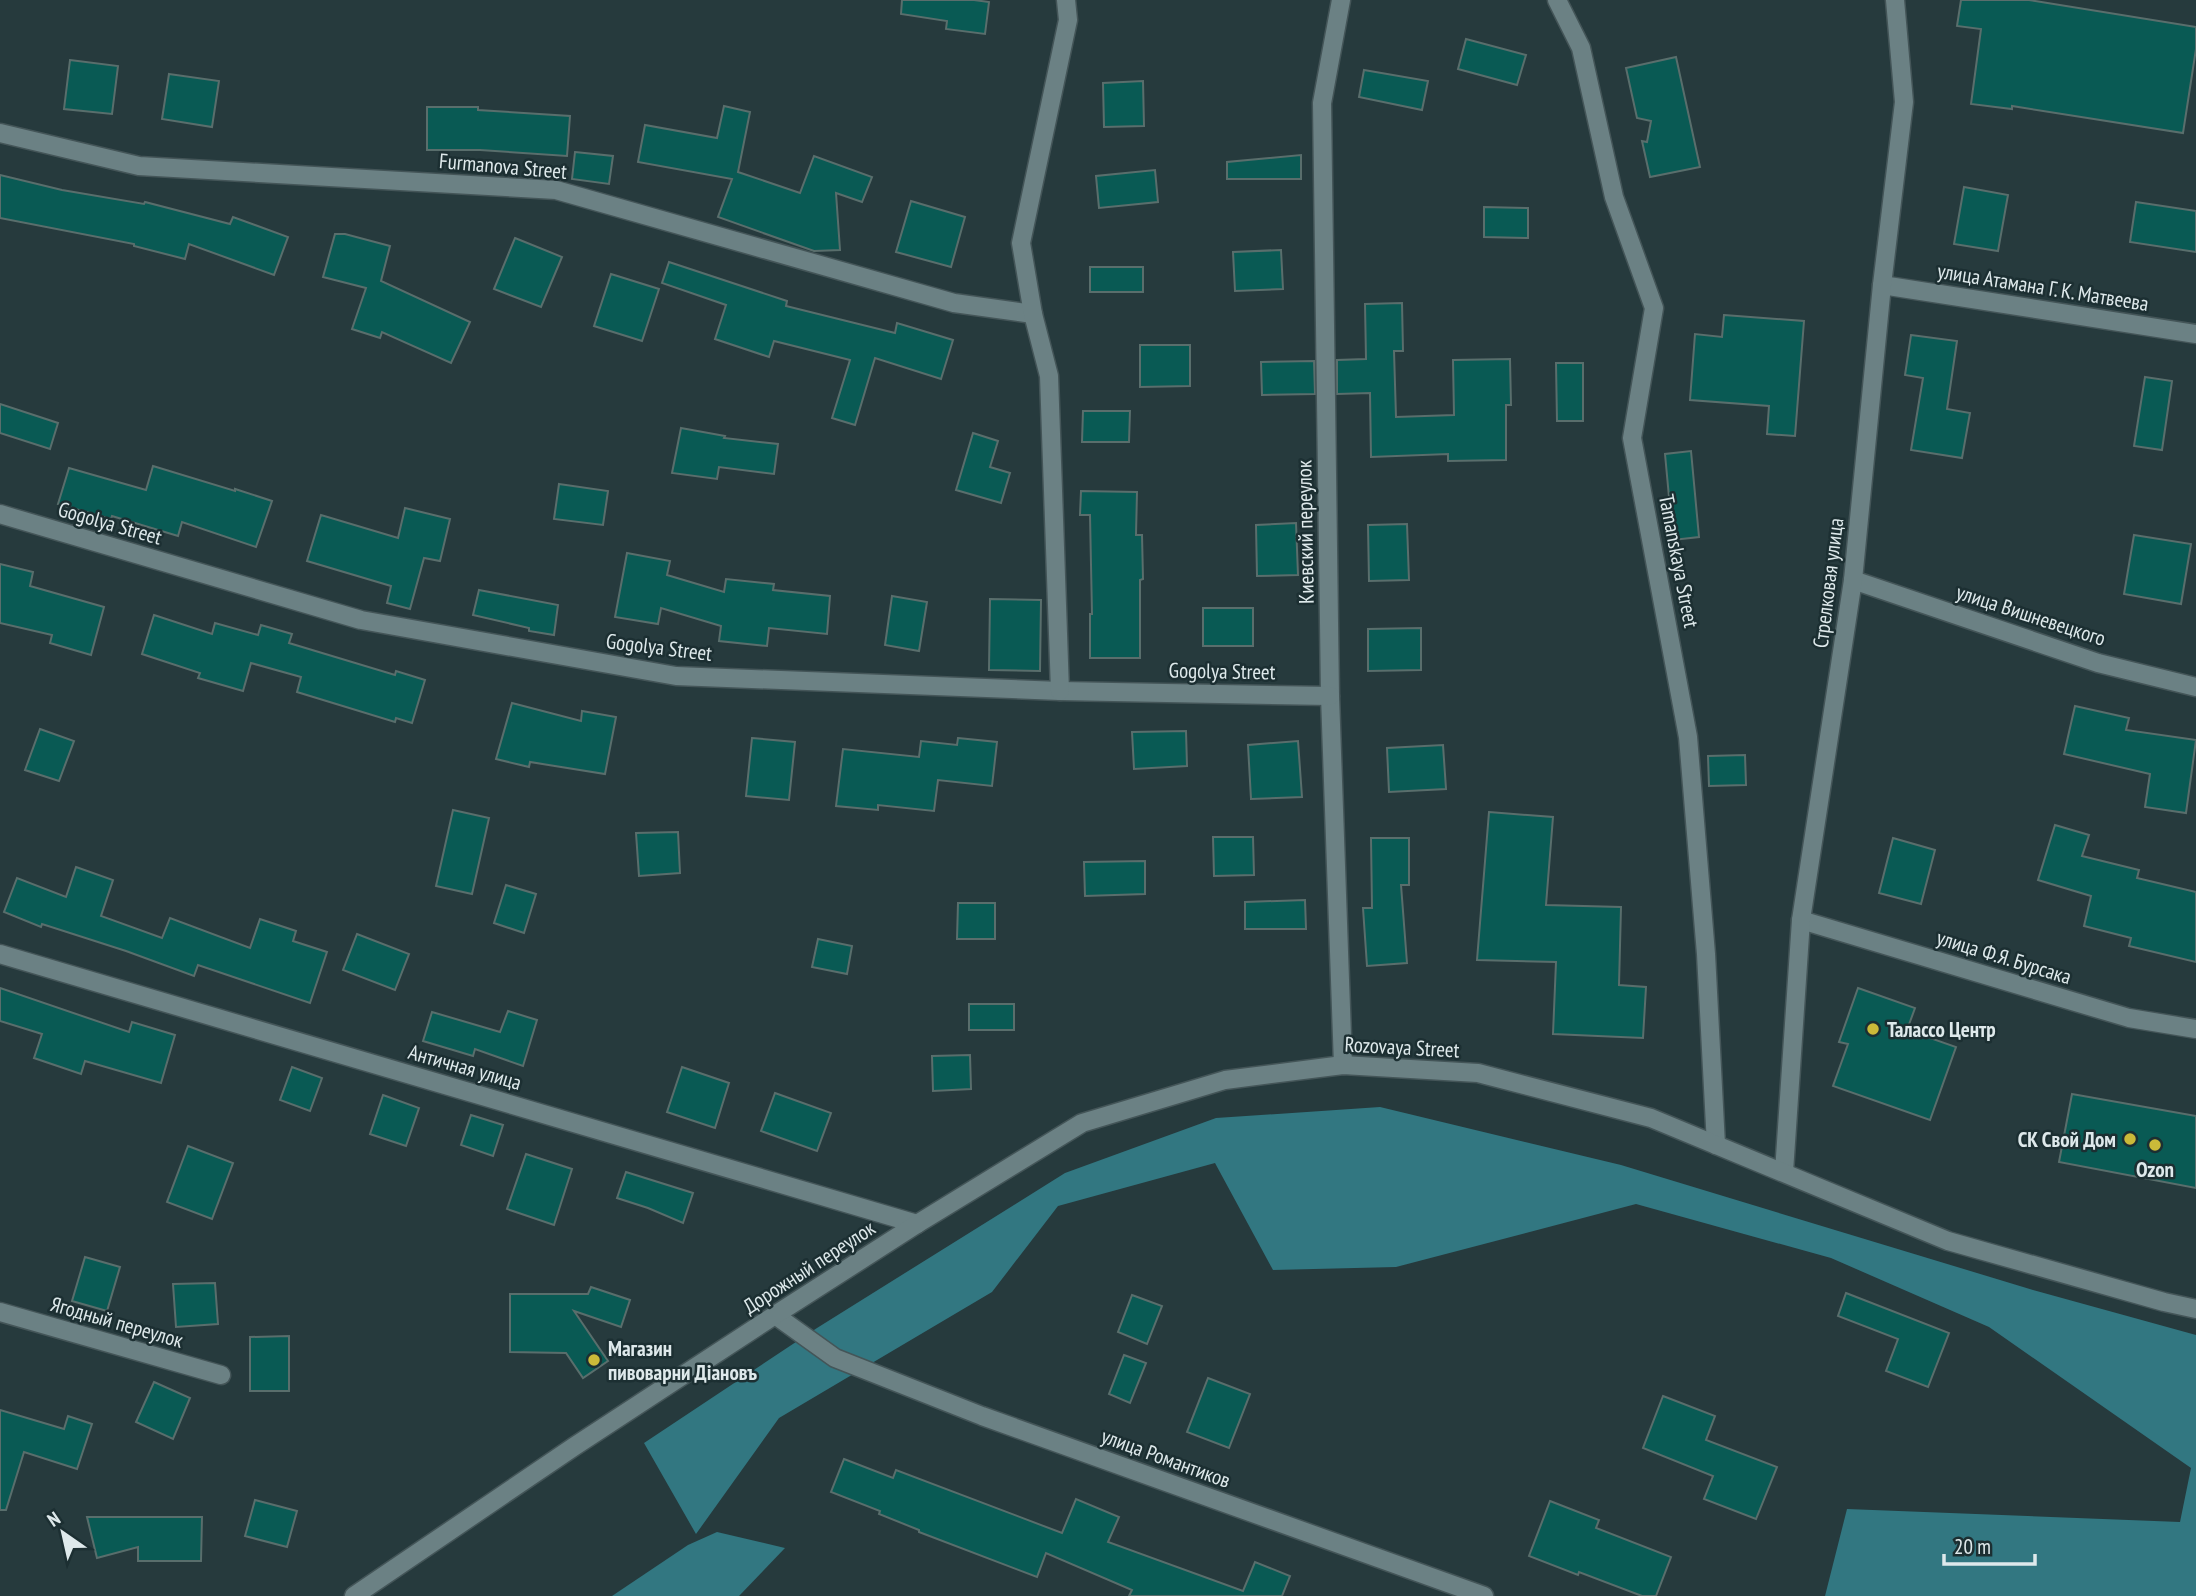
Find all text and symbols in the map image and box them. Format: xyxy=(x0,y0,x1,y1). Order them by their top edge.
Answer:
street label: Furmanova Street xyxy=(438,147,568,185)
street label: улица Атамана Г. К. Матвеева xyxy=(1935,257,2151,317)
street label: Киевский переулок xyxy=(1290,460,1320,604)
street label: Tamanskaya Street xyxy=(1653,492,1705,630)
street label: Gogolya Street xyxy=(55,495,165,551)
street label: Стрелковая улица xyxy=(1807,516,1849,650)
street label: улица Вишневецкого xyxy=(1953,578,2109,652)
street label: Gogolya Street xyxy=(604,627,714,667)
street label: Gogolya Street xyxy=(1168,657,1276,685)
street label: улица Ф.Я. Бурсака xyxy=(1933,924,2075,990)
place label: Талассо Центр xyxy=(1887,1016,1996,1043)
marker: Талассо Центр xyxy=(1865,1021,1881,1037)
street label: Rozovaya Street xyxy=(1344,1031,1460,1064)
street label: Античная улица xyxy=(405,1038,525,1096)
place label: СК Свой Дом xyxy=(2018,1126,2116,1153)
marker: СК Свой Дом xyxy=(2122,1131,2138,1147)
marker: Ozon xyxy=(2147,1137,2163,1153)
place label: Ozon xyxy=(2136,1156,2174,1183)
street label: Дорожный переулок xyxy=(738,1214,880,1320)
street label: Ягодный переулок xyxy=(48,1290,186,1354)
place label: Магазин пивоварни Дiановъ xyxy=(608,1335,758,1386)
marker: Магазин пивоварни Дiановъ xyxy=(586,1352,602,1368)
street label: улица Романтиков xyxy=(1098,1422,1234,1494)
north arrow xyxy=(28,1498,98,1568)
text: N xyxy=(43,1506,64,1532)
scale bar xyxy=(1944,1522,2035,1566)
text: 20 m xyxy=(1954,1533,1991,1560)

